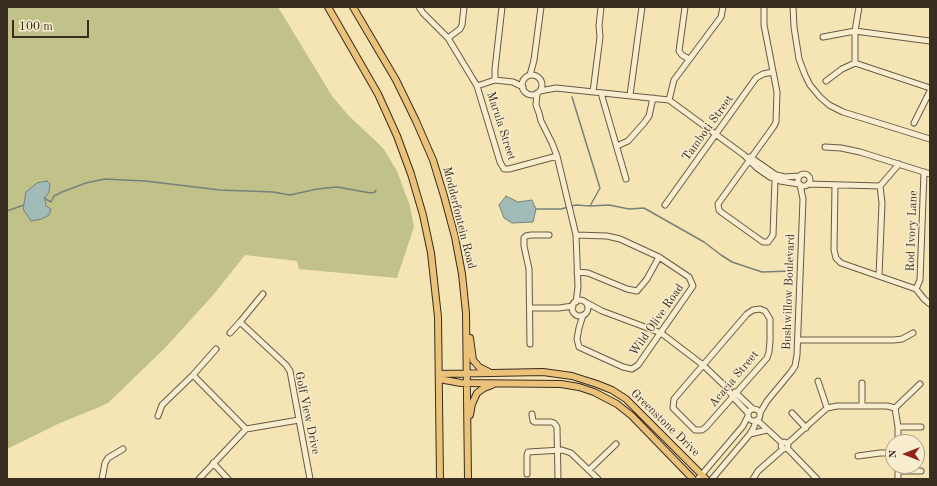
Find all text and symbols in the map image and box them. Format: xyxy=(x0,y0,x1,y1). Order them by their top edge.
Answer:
scale bar xyxy=(14,12,91,38)
text: 100 m xyxy=(19,21,53,33)
street label: Marula Street xyxy=(483,90,519,162)
street label: Tamboti Street xyxy=(679,92,737,164)
street label: Modderfontein Road xyxy=(439,165,479,271)
street label: Rod Ivory Lane xyxy=(903,190,921,272)
street label: Bushwillow Boulevard xyxy=(780,234,798,350)
street label: Wild Olive Road xyxy=(627,281,687,359)
street label: Acacia Street xyxy=(706,348,762,410)
street label: Golf View Drive xyxy=(291,370,323,456)
street label: Greenstone Drive xyxy=(627,386,703,460)
north arrow xyxy=(885,434,925,474)
text: N xyxy=(888,450,899,458)

